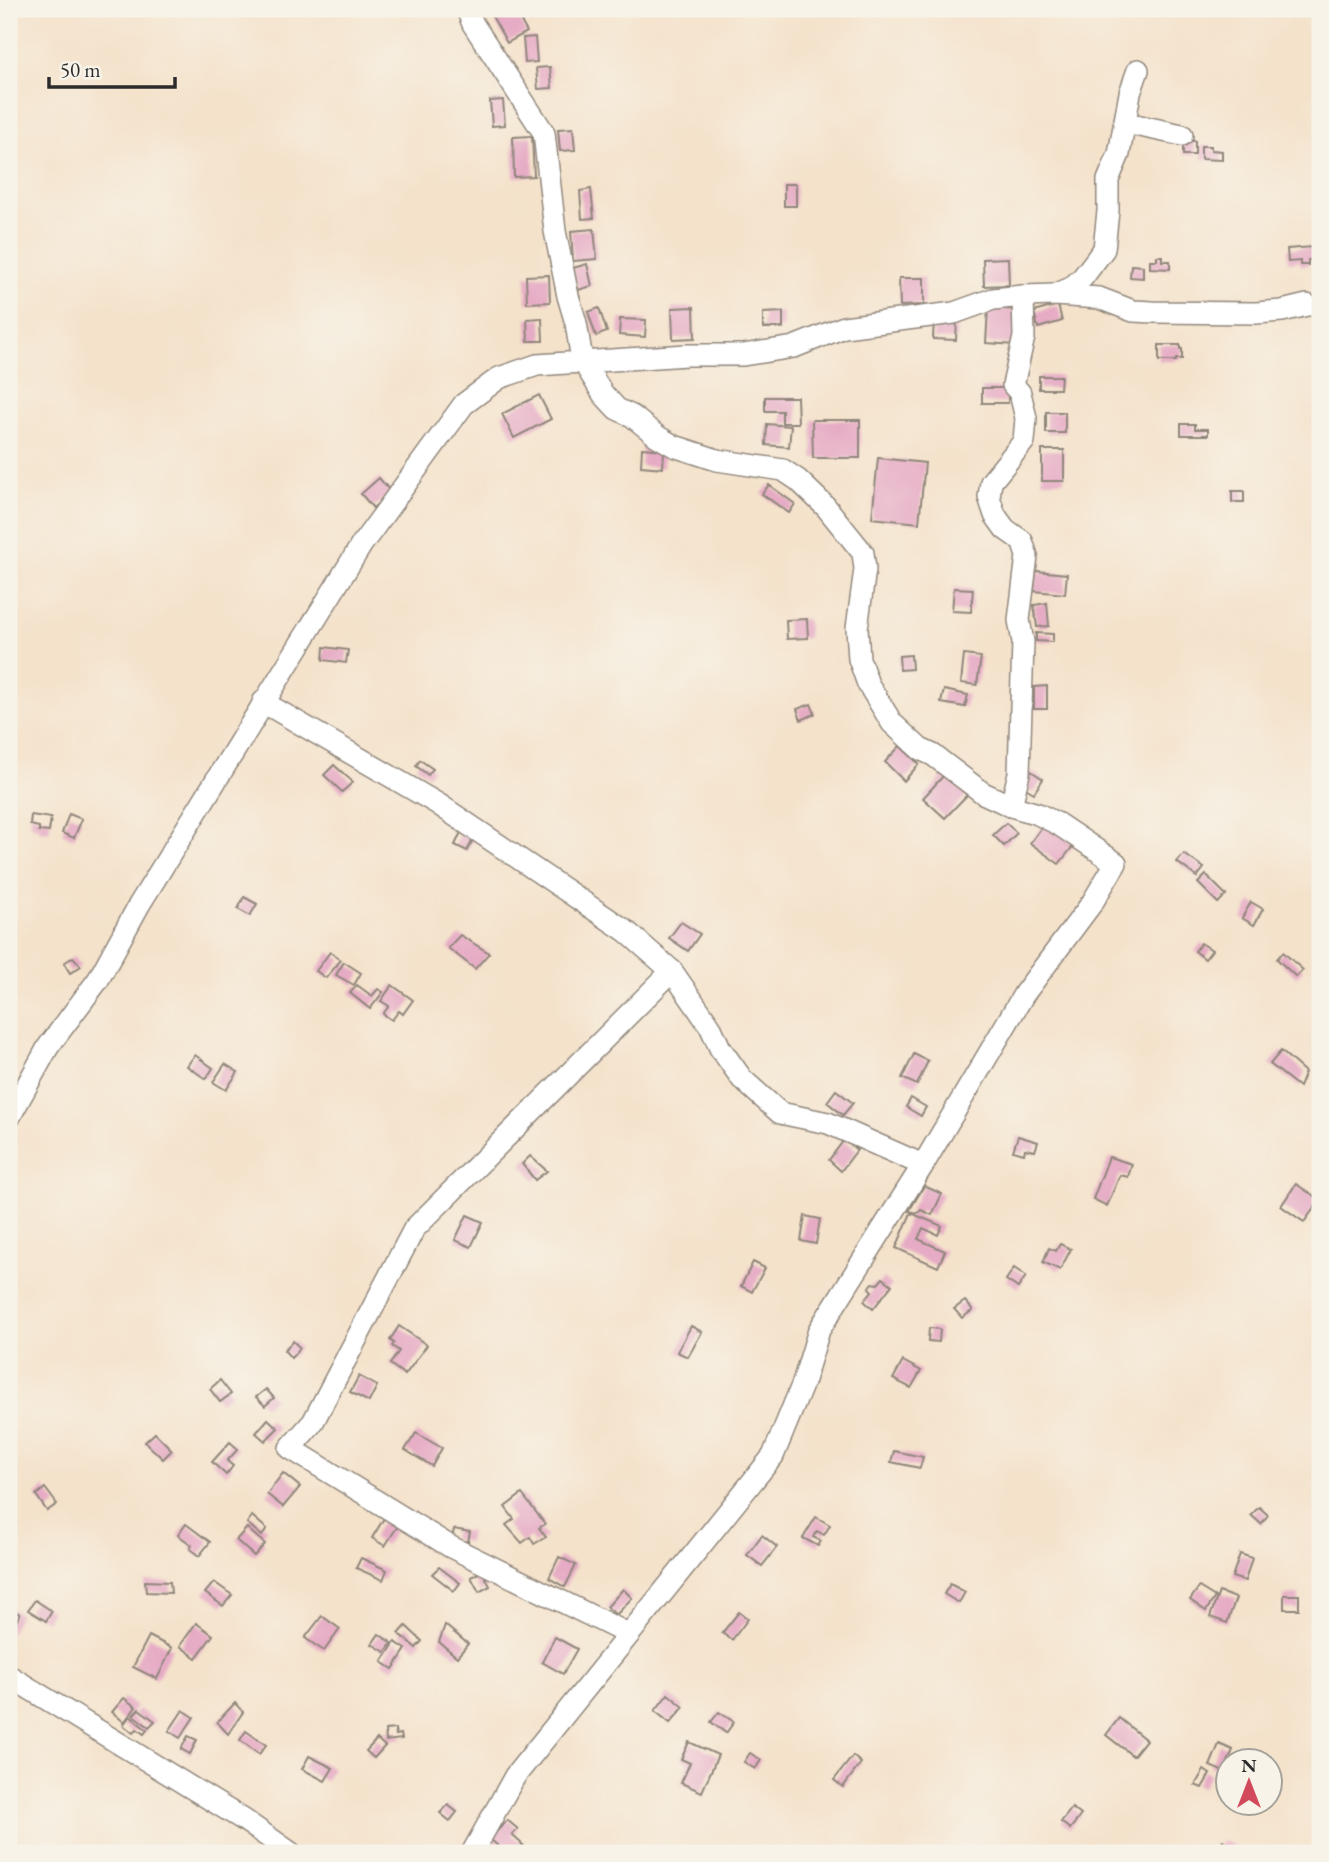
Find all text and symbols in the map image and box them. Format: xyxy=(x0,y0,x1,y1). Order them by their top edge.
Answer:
scale bar xyxy=(49,46,175,90)
text: 50 m xyxy=(60,56,101,83)
north arrow xyxy=(1214,1746,1284,1816)
text: N xyxy=(1241,1753,1257,1778)

